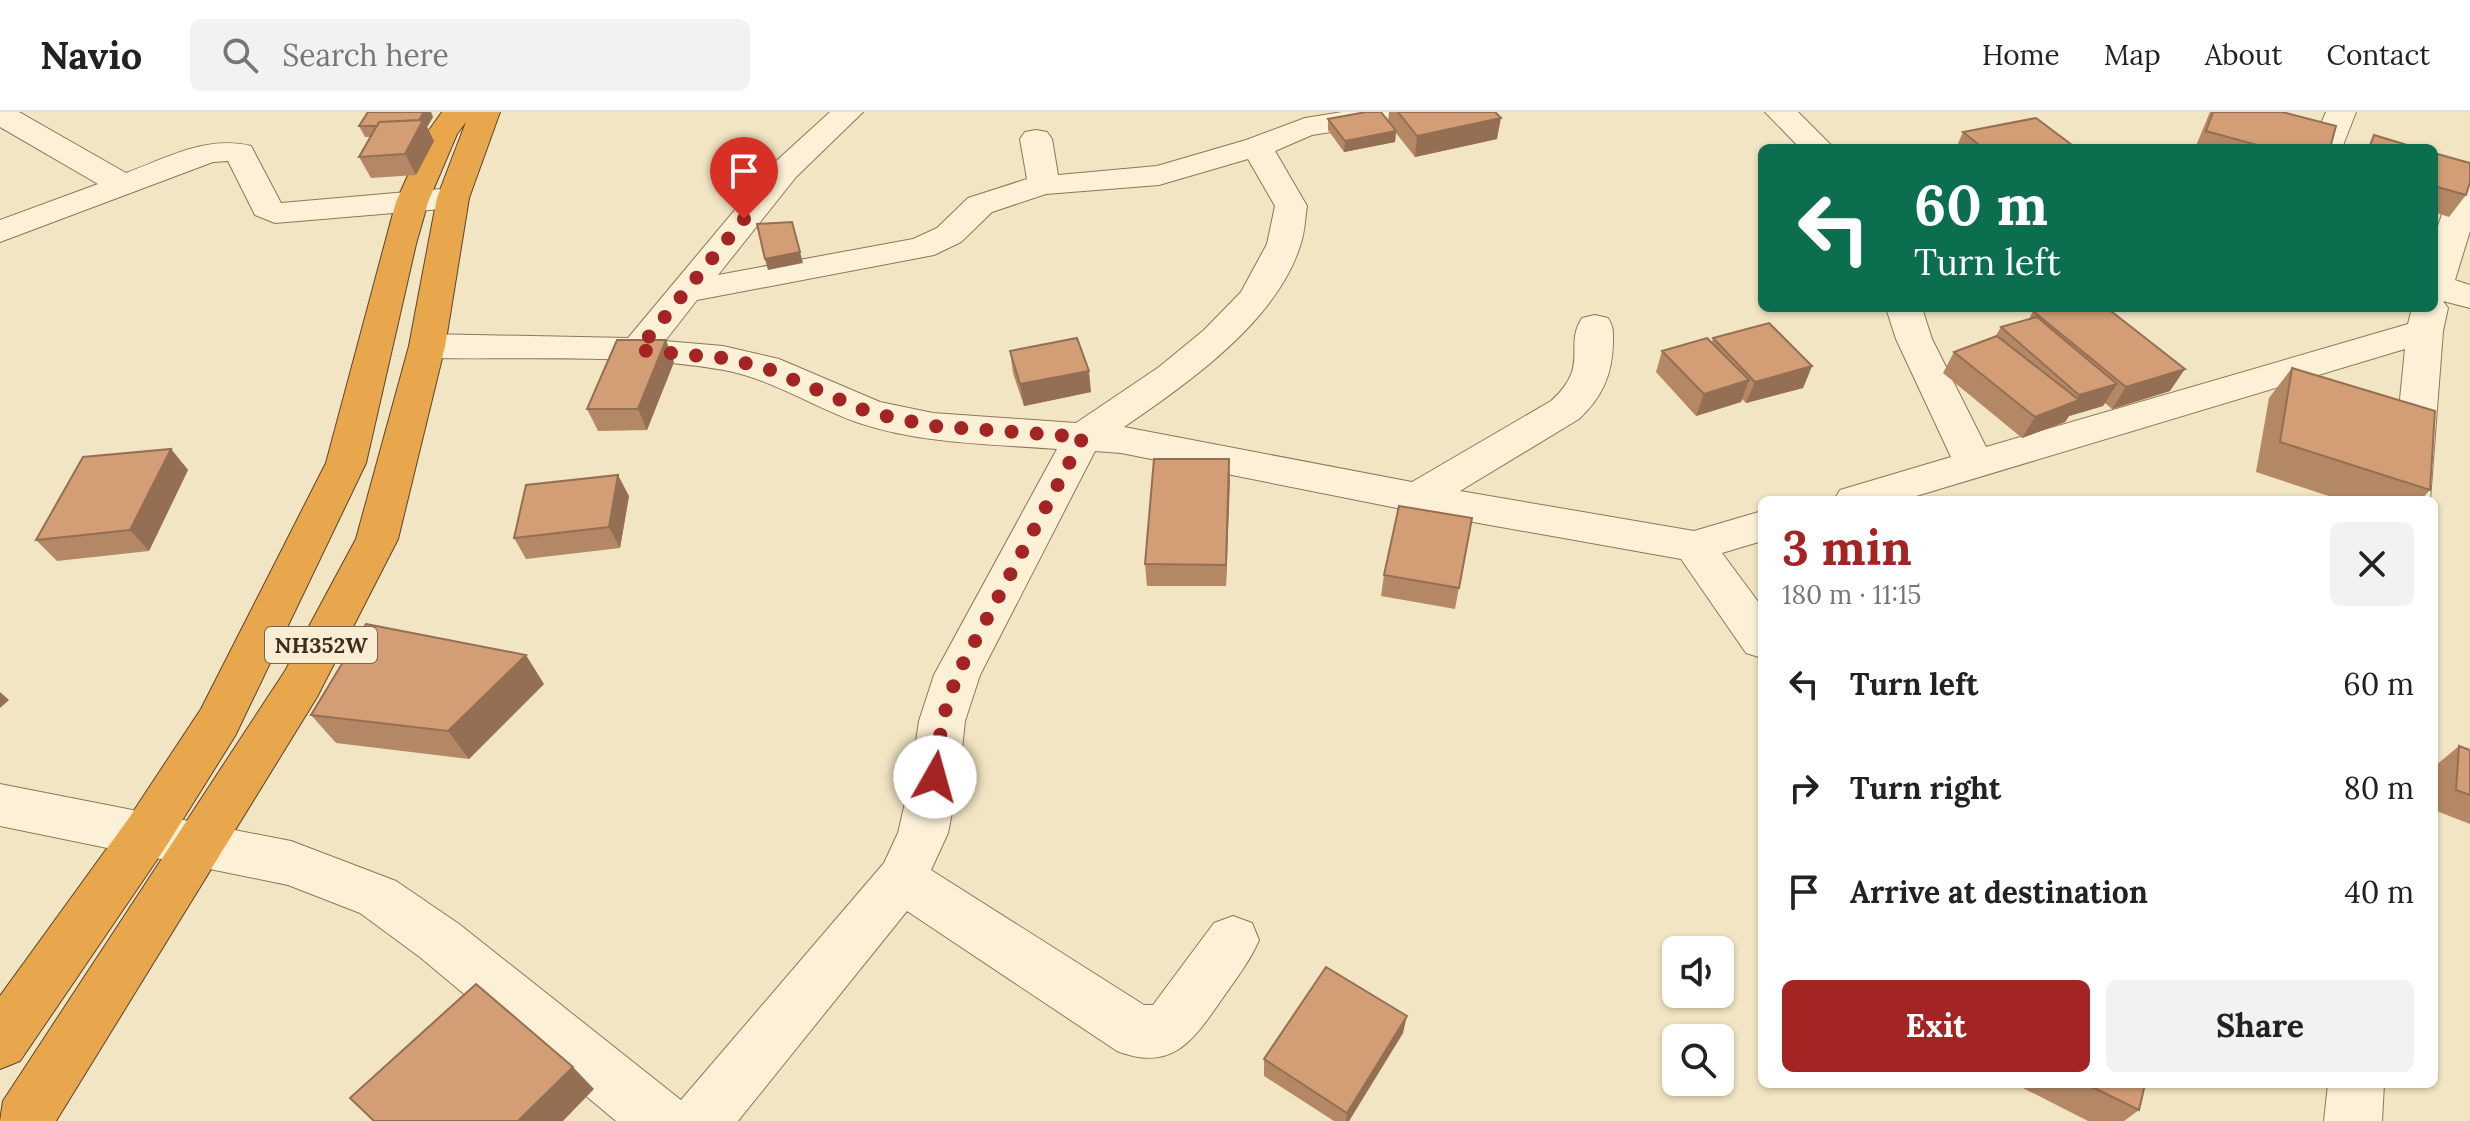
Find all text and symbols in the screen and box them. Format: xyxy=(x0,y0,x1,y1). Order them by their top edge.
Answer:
search box xyxy=(190,19,750,91)
text: Navio xyxy=(40,31,142,79)
icon: search xyxy=(218,33,262,77)
text: Search here xyxy=(282,36,449,74)
text: Home xyxy=(1982,37,2060,73)
text: Map xyxy=(2104,37,2161,73)
text: About xyxy=(2205,37,2282,73)
text: Contact xyxy=(2326,37,2430,73)
pin xyxy=(710,137,778,219)
icon: arrive xyxy=(722,149,766,193)
text: 60 m xyxy=(1914,169,2048,240)
icon: left xyxy=(1782,176,1886,280)
text: Turn left xyxy=(1914,239,2061,285)
text: 3 min xyxy=(1782,517,1912,578)
button: close xyxy=(2330,522,2414,606)
text: 180 m · 11:15 xyxy=(1782,578,1922,611)
road number: NH352W xyxy=(265,627,377,663)
icon: left xyxy=(1782,662,1826,706)
text: Turn left xyxy=(1850,665,1978,703)
text: 60 m xyxy=(2343,665,2414,703)
position arrow xyxy=(893,735,977,819)
icon: right xyxy=(1782,766,1826,810)
text: Turn right xyxy=(1850,769,2001,807)
text: 80 m xyxy=(2344,769,2414,807)
icon: arrive xyxy=(1782,870,1826,914)
text: Arrive at destination xyxy=(1850,873,2148,911)
text: 40 m xyxy=(2344,873,2414,911)
map controls xyxy=(1662,936,1734,1096)
button: sound xyxy=(1662,936,1734,1008)
button: Exit xyxy=(1782,980,2090,1072)
button: Share xyxy=(2106,980,2414,1072)
button: search xyxy=(1662,1024,1734,1096)

